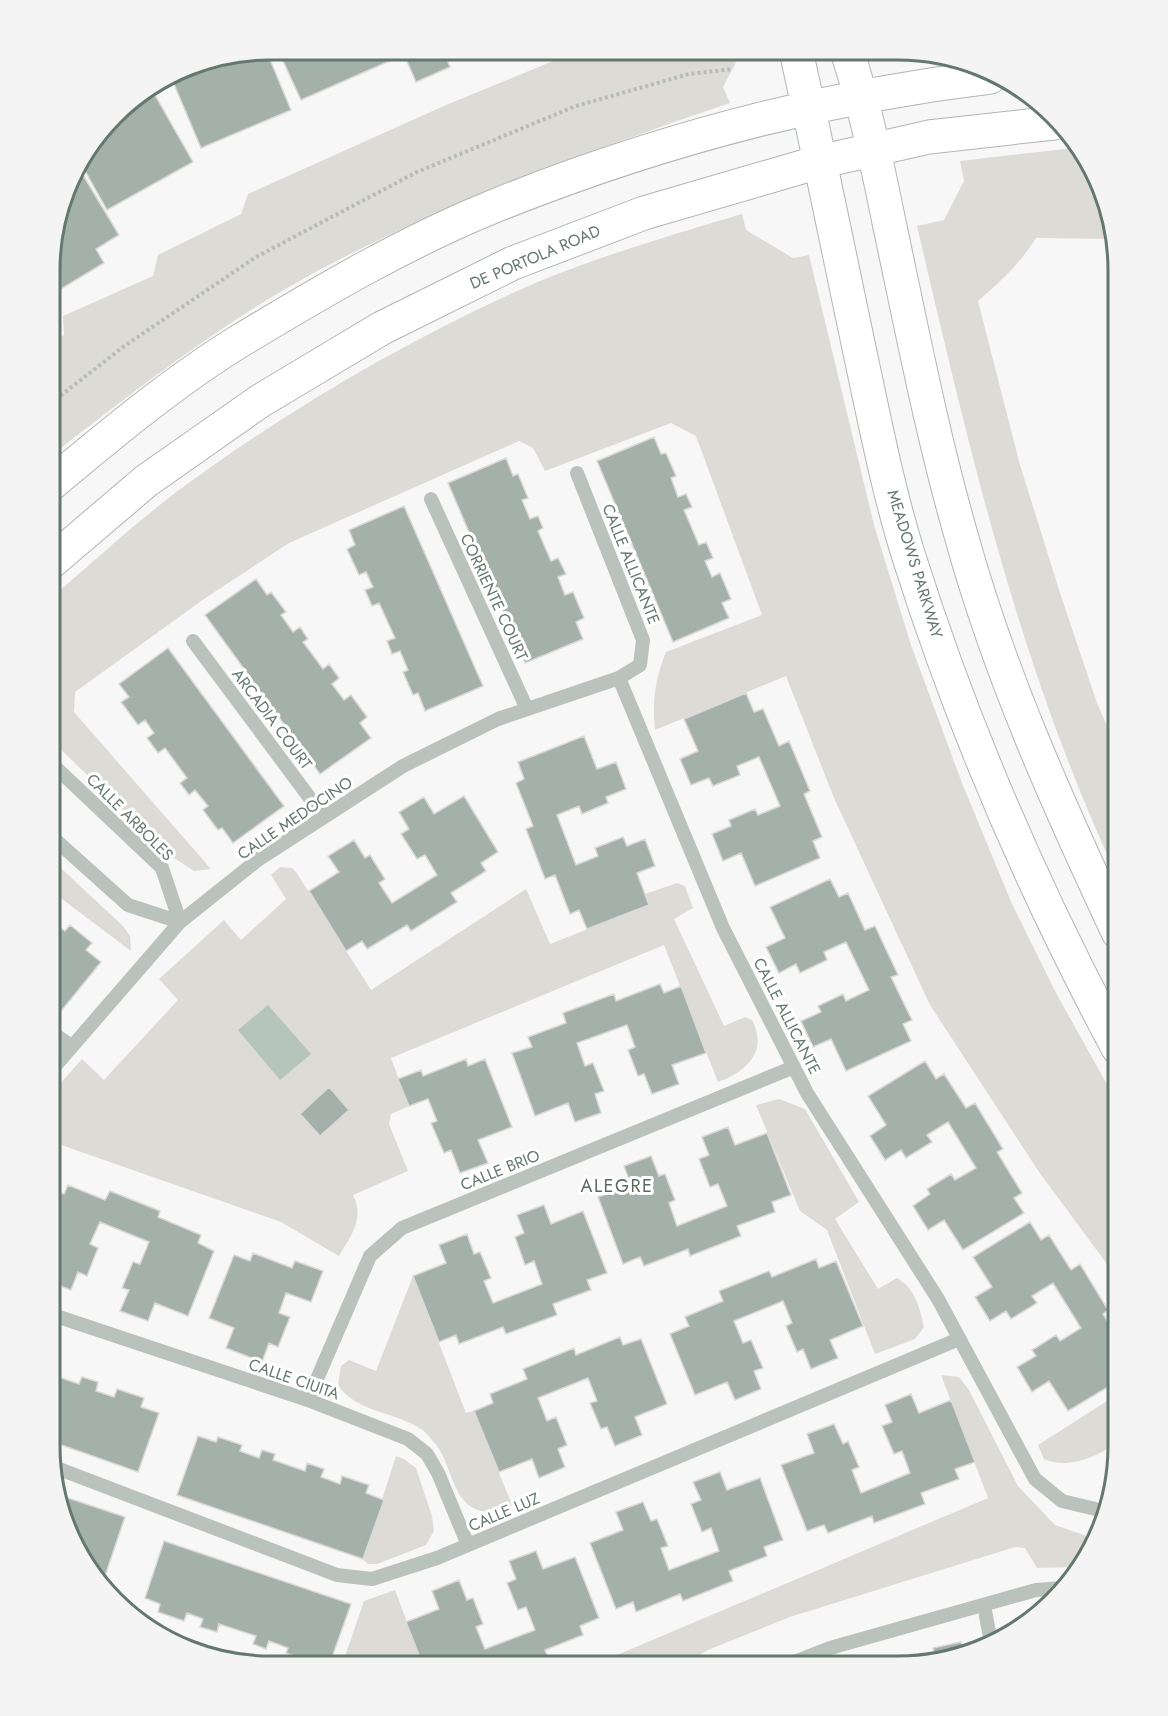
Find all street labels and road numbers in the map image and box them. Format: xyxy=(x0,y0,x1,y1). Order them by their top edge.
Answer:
street label: DE PORTOLA ROAD xyxy=(466,219,604,295)
street label: MEADOWS PARKWAY xyxy=(881,487,949,641)
street label: CALLE ALLICANTE xyxy=(596,500,666,628)
street label: CORRIENTE COURT xyxy=(454,530,534,665)
street label: ARCADIA COURT xyxy=(226,664,318,775)
street label: CALLE ARBOLES xyxy=(81,768,179,866)
street label: CALLE MEDOCINO xyxy=(233,771,357,865)
street label: CALLE ALLICANTE xyxy=(748,954,826,1078)
street label: CALLE BRIO xyxy=(457,1144,543,1196)
street label: CALLE CIUITA xyxy=(246,1353,343,1405)
street label: CALLE LUZ xyxy=(465,1487,543,1537)

